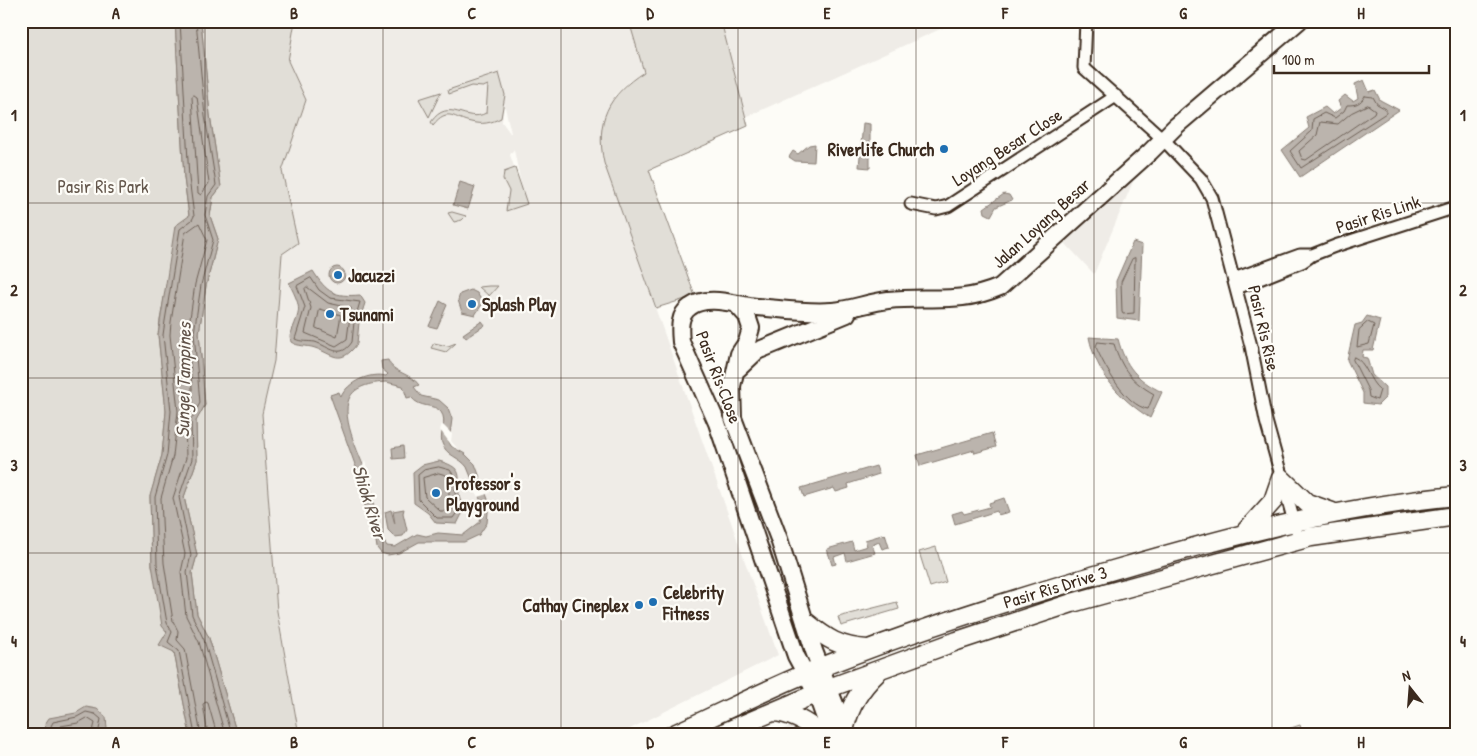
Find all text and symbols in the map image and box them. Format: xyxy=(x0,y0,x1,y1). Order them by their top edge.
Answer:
text: A xyxy=(112,2,120,24)
text: B xyxy=(290,2,298,24)
text: C xyxy=(468,2,477,24)
text: D xyxy=(646,2,654,24)
text: E xyxy=(823,2,831,24)
text: F xyxy=(1001,2,1009,24)
text: G xyxy=(1179,2,1187,24)
text: H xyxy=(1357,2,1365,24)
scale bar xyxy=(1274,42,1430,74)
text: 100 m xyxy=(1282,49,1315,70)
street label: Loyang Besar Close xyxy=(947,102,1067,192)
text: 1 xyxy=(11,104,17,126)
text: 1 xyxy=(1460,104,1466,126)
place label: Riverlife Church xyxy=(828,137,934,162)
marker: Riverlife Church xyxy=(938,143,950,155)
street label: Jalan Loyang Besar xyxy=(987,172,1095,274)
park label: Pasir Ris Park xyxy=(57,174,149,199)
street label: Pasir Ris Link xyxy=(1333,188,1424,239)
place label: Jacuzzi xyxy=(348,263,395,288)
marker: Jacuzzi xyxy=(332,269,344,281)
text: 2 xyxy=(10,279,18,301)
text: 2 xyxy=(1459,279,1467,301)
street label: Pasir Ris Rise xyxy=(1242,283,1286,373)
place label: Splash Play xyxy=(482,292,557,318)
marker: Splash Play xyxy=(466,298,478,310)
place label: Tsunami xyxy=(339,302,394,327)
marker: Tsunami xyxy=(324,308,336,320)
water label: Sungei Tampines xyxy=(169,321,197,438)
street label: Pasir Ris Close xyxy=(690,327,748,427)
text: 3 xyxy=(10,454,18,476)
text: 3 xyxy=(1459,454,1467,476)
water label: Shiok River xyxy=(346,462,394,545)
place label: Professor's Playground xyxy=(446,471,520,518)
marker: Professor's Playground xyxy=(430,487,442,499)
street label: Pasir Ris Drive 3 xyxy=(1000,559,1110,615)
place label: Celebrity Fitness xyxy=(662,580,725,626)
place label: Cathay Cineplex xyxy=(523,593,629,619)
marker: Celebrity Fitness xyxy=(647,596,659,608)
marker: Cathay Cineplex xyxy=(633,599,645,611)
text: 4 xyxy=(11,630,17,652)
text: 4 xyxy=(1460,630,1466,652)
north arrow xyxy=(1384,664,1434,714)
text: N xyxy=(1400,665,1413,685)
text: A xyxy=(112,731,120,753)
text: B xyxy=(290,731,298,753)
text: C xyxy=(468,731,477,753)
text: D xyxy=(646,731,654,753)
text: E xyxy=(823,731,831,753)
text: F xyxy=(1001,731,1009,753)
text: G xyxy=(1179,731,1187,753)
text: H xyxy=(1357,731,1365,753)

